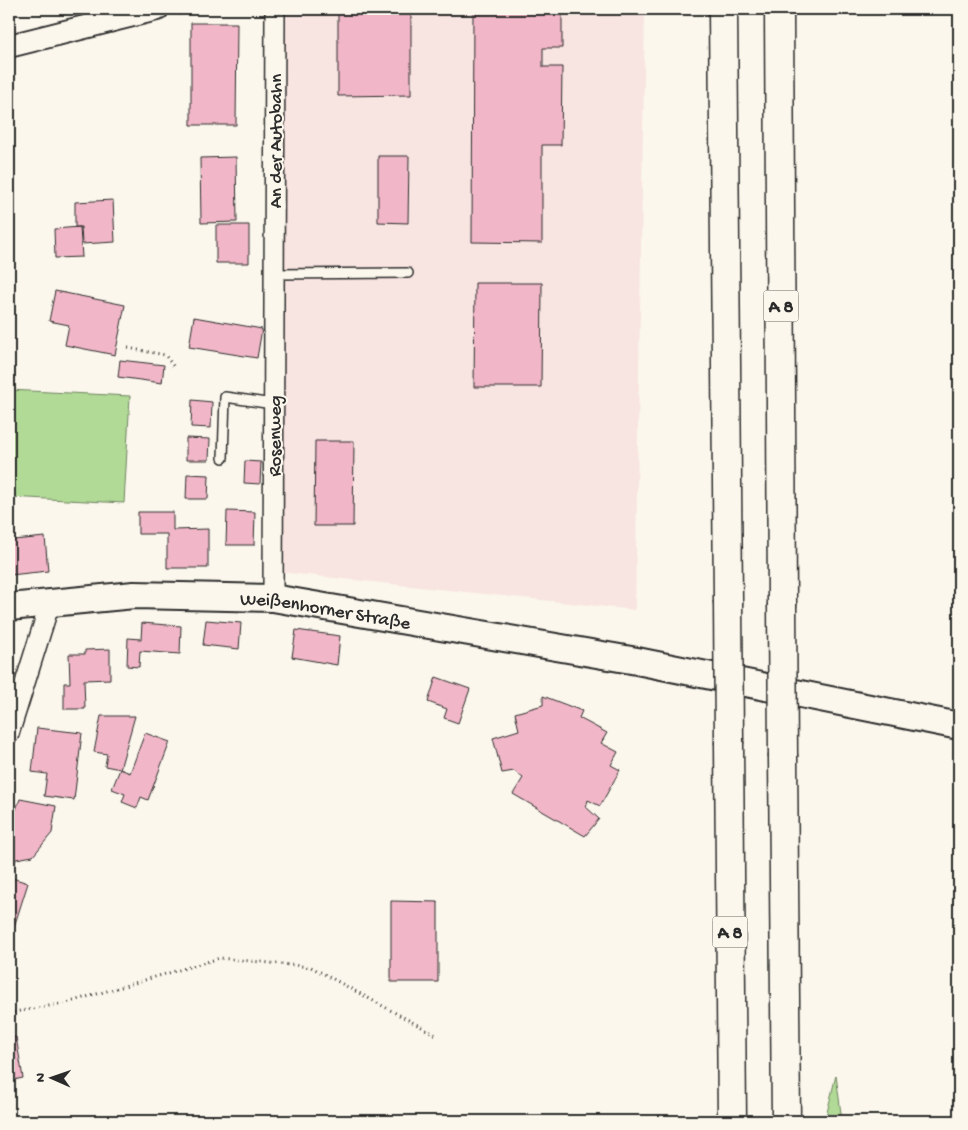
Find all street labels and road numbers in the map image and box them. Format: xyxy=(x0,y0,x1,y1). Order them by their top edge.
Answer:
street label: An der Autobahn xyxy=(266,74,289,208)
road number: A 8 xyxy=(764,290,798,322)
street label: Rosenweg xyxy=(265,395,288,476)
street label: Weißenhorner Straße xyxy=(240,589,412,637)
road number: A 8 xyxy=(712,916,748,948)

